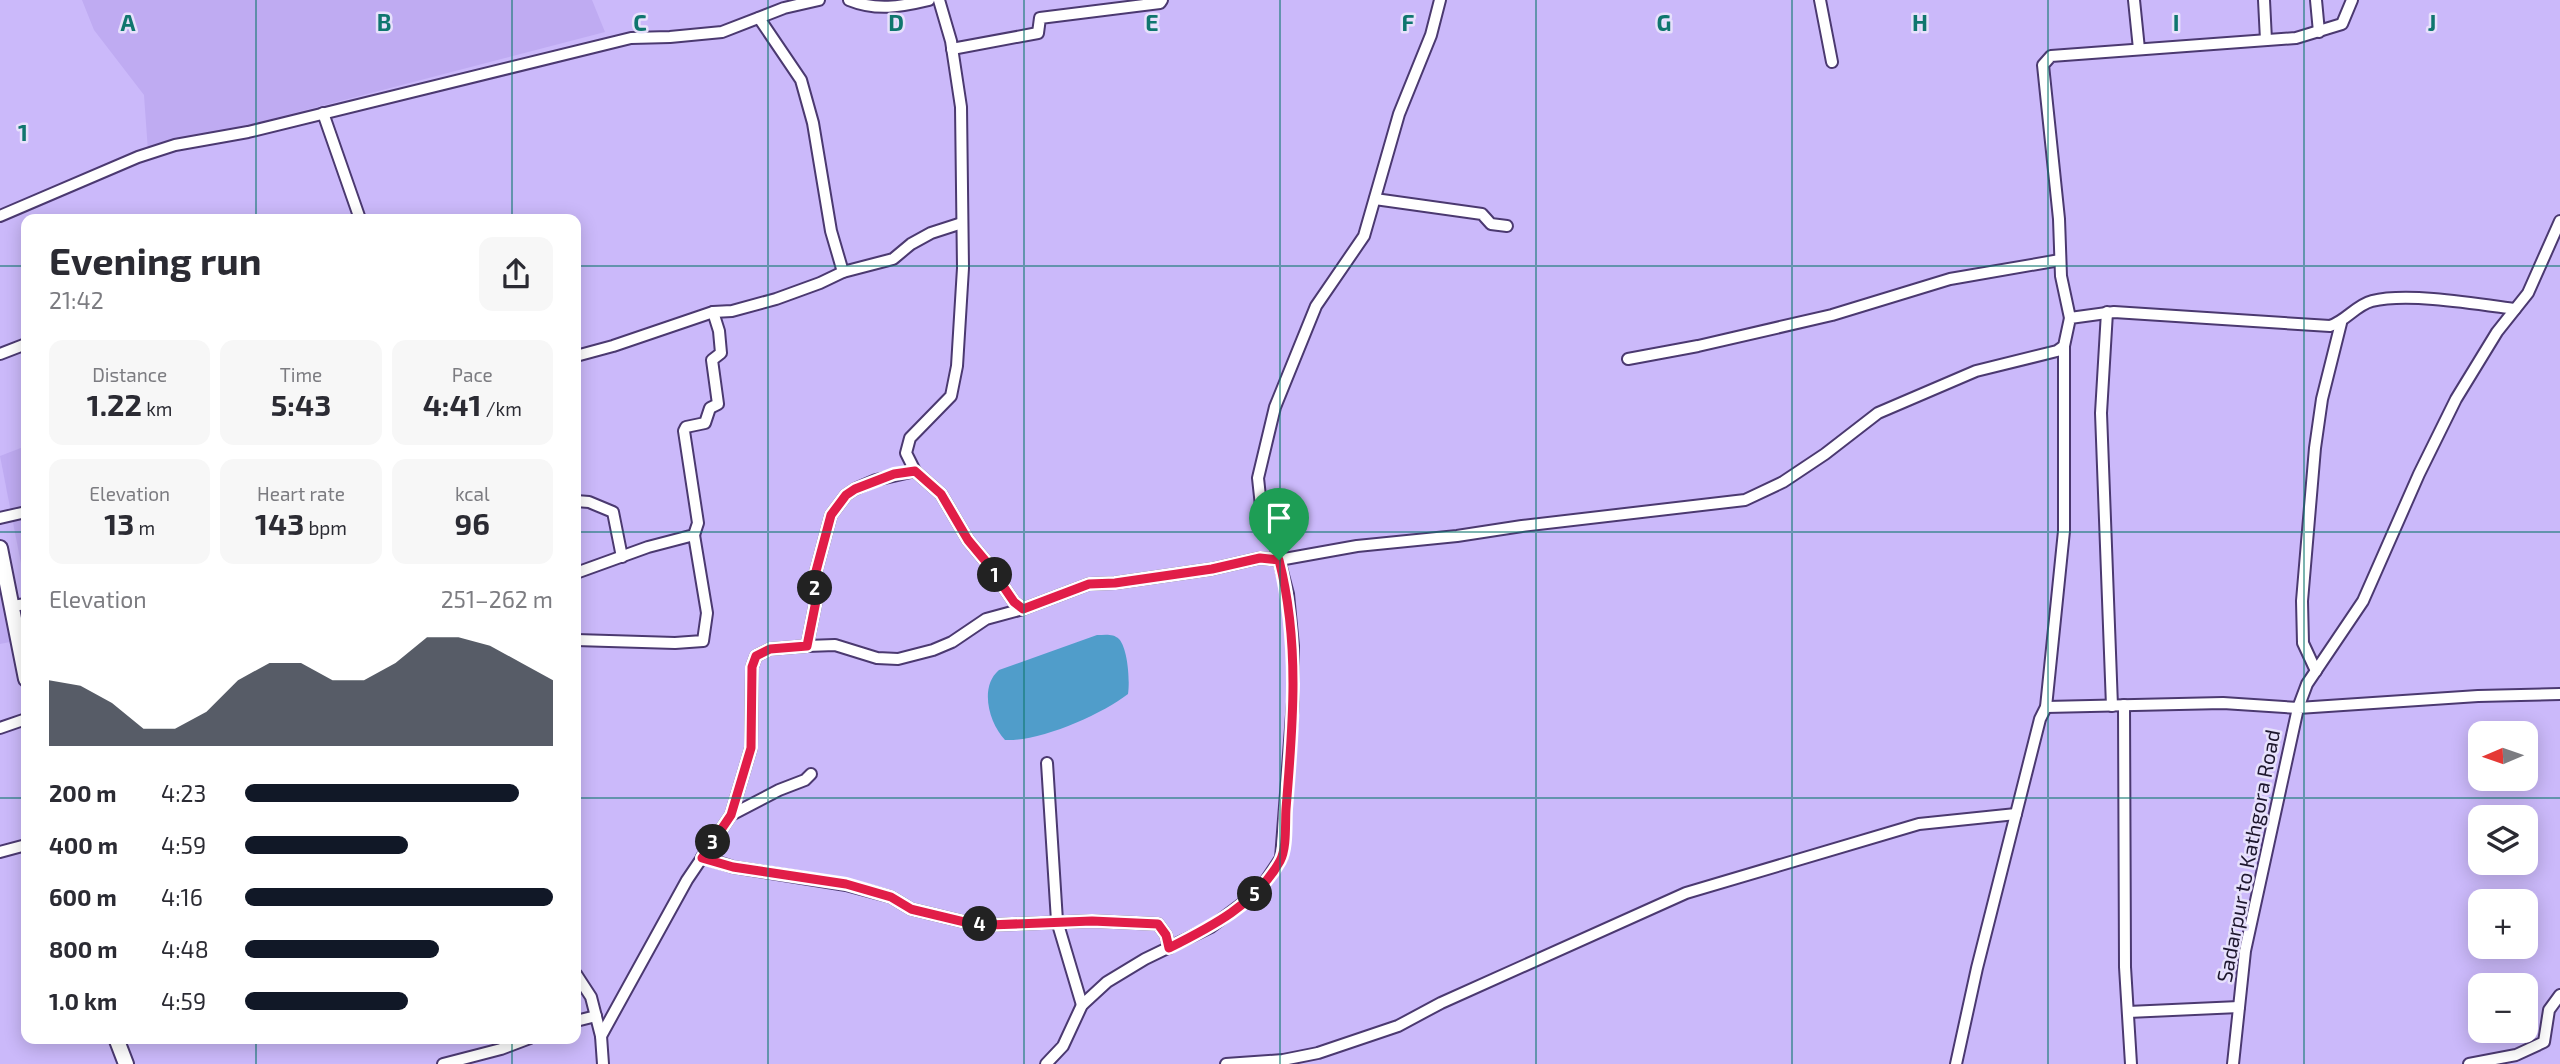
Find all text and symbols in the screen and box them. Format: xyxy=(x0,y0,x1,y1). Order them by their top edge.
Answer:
text: A xyxy=(120,8,136,36)
text: B xyxy=(377,8,391,36)
text: C xyxy=(633,8,647,36)
text: D xyxy=(888,8,904,36)
text: E xyxy=(1145,8,1159,36)
text: F xyxy=(1402,8,1415,36)
text: G xyxy=(1657,8,1671,36)
text: H xyxy=(1912,8,1928,36)
text: I xyxy=(2173,8,2179,36)
text: J xyxy=(2428,8,2436,36)
text: 1 xyxy=(18,118,28,146)
text: Evening run xyxy=(49,237,262,283)
button: share xyxy=(479,237,553,311)
text: 21:42 xyxy=(49,286,104,314)
text: Distance xyxy=(92,363,167,386)
text: Time xyxy=(280,363,322,386)
text: Pace xyxy=(452,363,493,386)
text: 1.22 xyxy=(87,386,142,422)
text: 5:43 xyxy=(271,386,331,422)
text: 4:41 xyxy=(423,386,482,422)
text: km xyxy=(142,397,173,420)
text: /km xyxy=(482,397,522,420)
text: Elevation xyxy=(89,482,170,505)
text: Heart rate xyxy=(257,482,345,505)
text: kcal xyxy=(455,482,490,505)
pin xyxy=(1249,488,1309,560)
icon: arrive xyxy=(1260,499,1298,537)
text: 13 xyxy=(104,505,134,541)
text: 143 xyxy=(255,505,304,541)
text: 96 xyxy=(455,505,490,541)
text: m xyxy=(134,516,155,539)
text: bpm xyxy=(304,516,347,539)
pin: 1 xyxy=(978,558,1012,592)
text: 1 xyxy=(990,563,999,586)
pin: 2 xyxy=(798,570,832,606)
text: 2 xyxy=(809,576,820,599)
text: Elevation xyxy=(49,585,147,613)
text: 251–262 m xyxy=(441,585,553,613)
north arrow xyxy=(2468,721,2538,791)
map controls xyxy=(2468,721,2538,1043)
street label: Sadarpur to Kathgora Road xyxy=(2211,727,2284,984)
text: 200 m xyxy=(49,779,117,807)
text: 4:23 xyxy=(161,779,206,807)
button: layers xyxy=(2468,805,2538,875)
pin: 3 xyxy=(696,824,730,860)
text: 3 xyxy=(707,830,718,853)
text: 400 m xyxy=(49,831,118,859)
text: 4:59 xyxy=(161,831,206,859)
pin: 5 xyxy=(1238,876,1272,912)
text: 5 xyxy=(1249,882,1260,905)
text: 600 m xyxy=(49,883,117,911)
text: 4:16 xyxy=(161,883,203,911)
button: + xyxy=(2468,889,2538,959)
pin: 4 xyxy=(962,906,998,942)
text: 4 xyxy=(973,912,986,935)
text: 800 m xyxy=(49,935,118,963)
text: 4:48 xyxy=(161,935,209,963)
button: − xyxy=(2468,973,2538,1043)
text: 1.0 km xyxy=(49,987,117,1015)
text: 4:59 xyxy=(161,987,206,1015)

